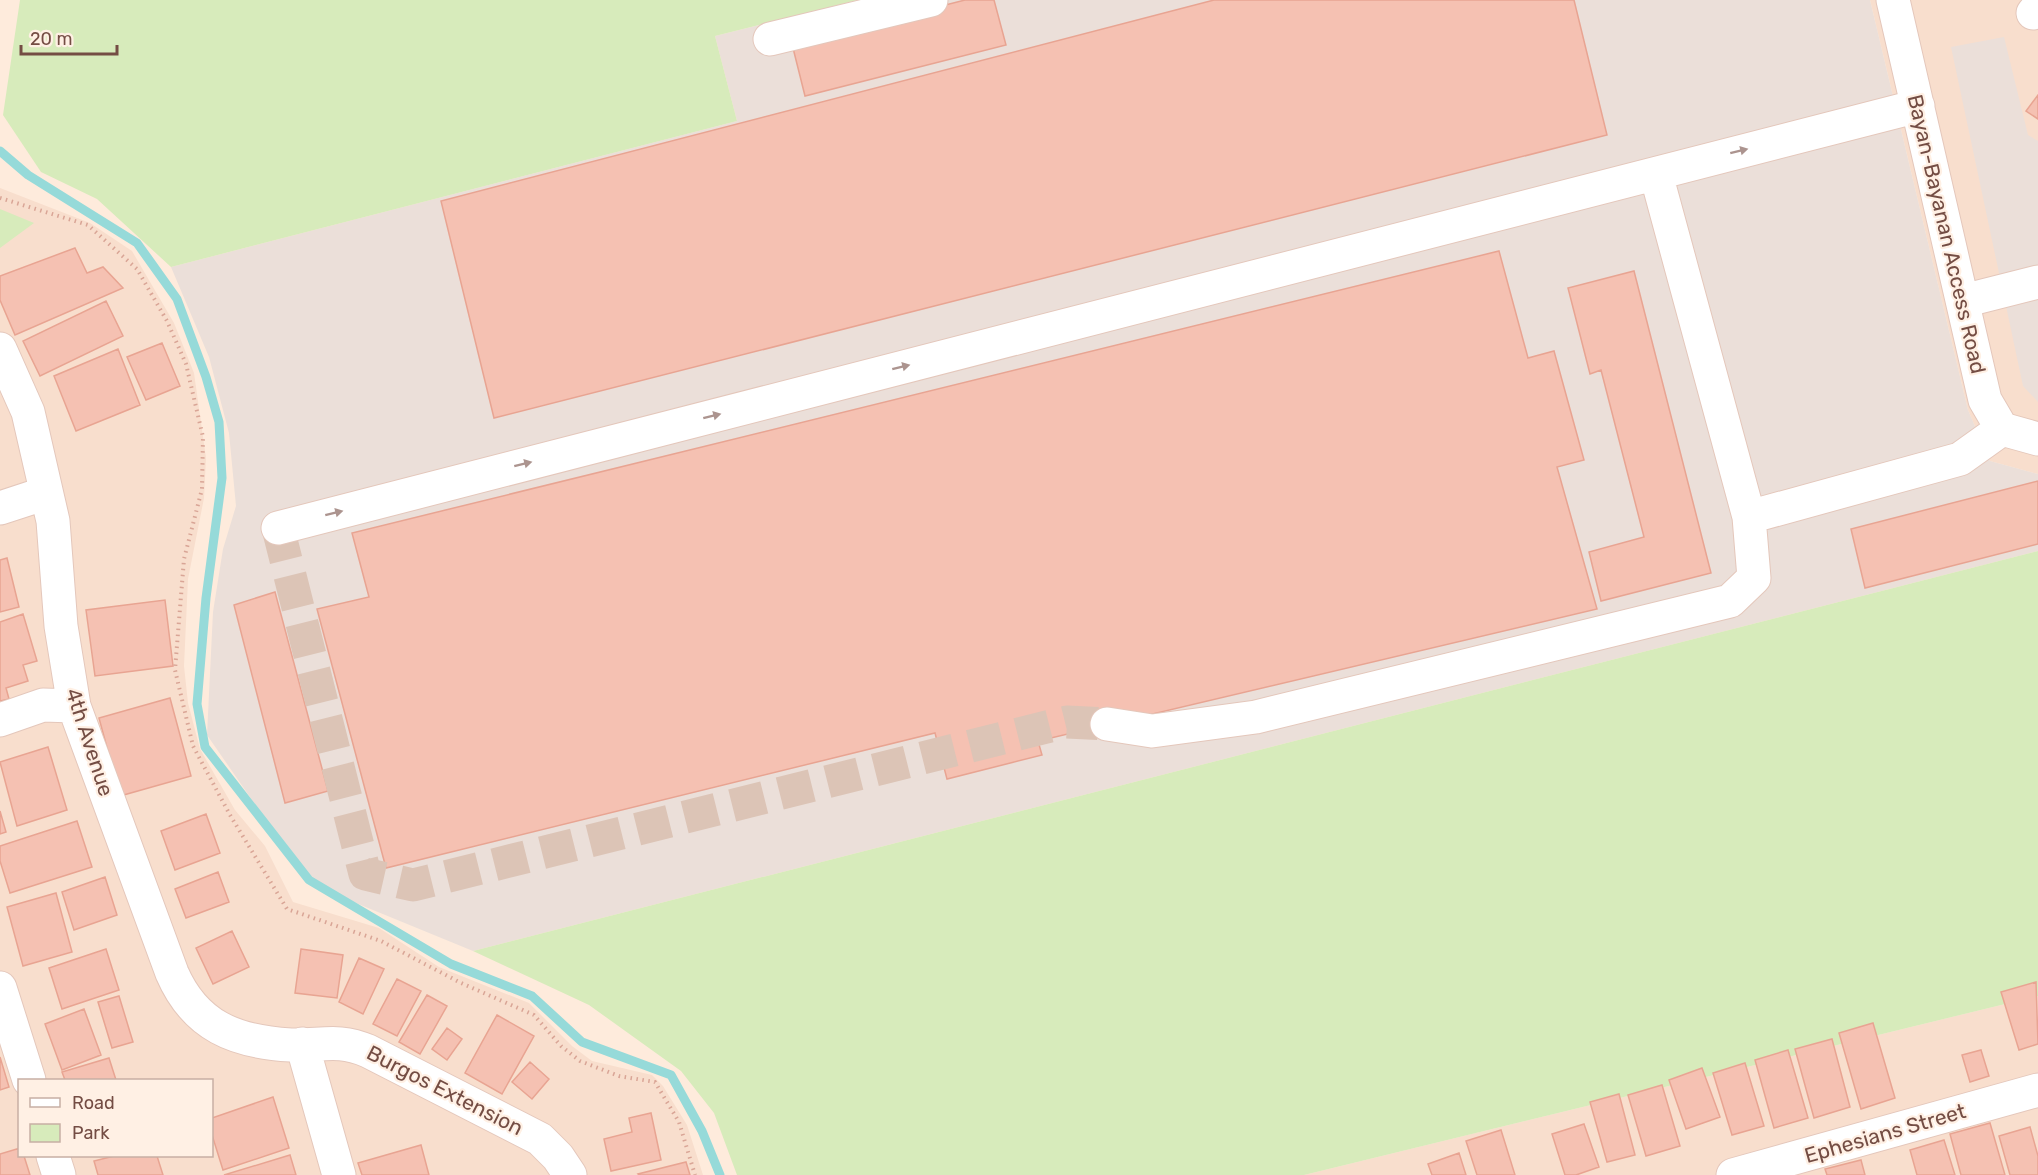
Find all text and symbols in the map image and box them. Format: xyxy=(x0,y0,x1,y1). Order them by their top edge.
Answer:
scale bar xyxy=(21,18,117,56)
text: 20 m xyxy=(30,28,72,50)
street label: Bayan-Bayanan Access Road xyxy=(1903,92,1991,376)
one-way arrow xyxy=(1730,145,1748,155)
one-way arrow xyxy=(892,362,910,372)
one-way arrow xyxy=(703,411,721,420)
one-way arrow xyxy=(514,459,532,469)
one-way arrow xyxy=(326,508,344,517)
street label: 4th Avenue xyxy=(61,685,119,799)
street label: Burgos Extension xyxy=(363,1040,527,1140)
legend xyxy=(18,1079,213,1157)
text: Road xyxy=(72,1092,115,1114)
street label: Ephesians Street xyxy=(1802,1098,1968,1168)
text: Park xyxy=(72,1122,110,1144)

